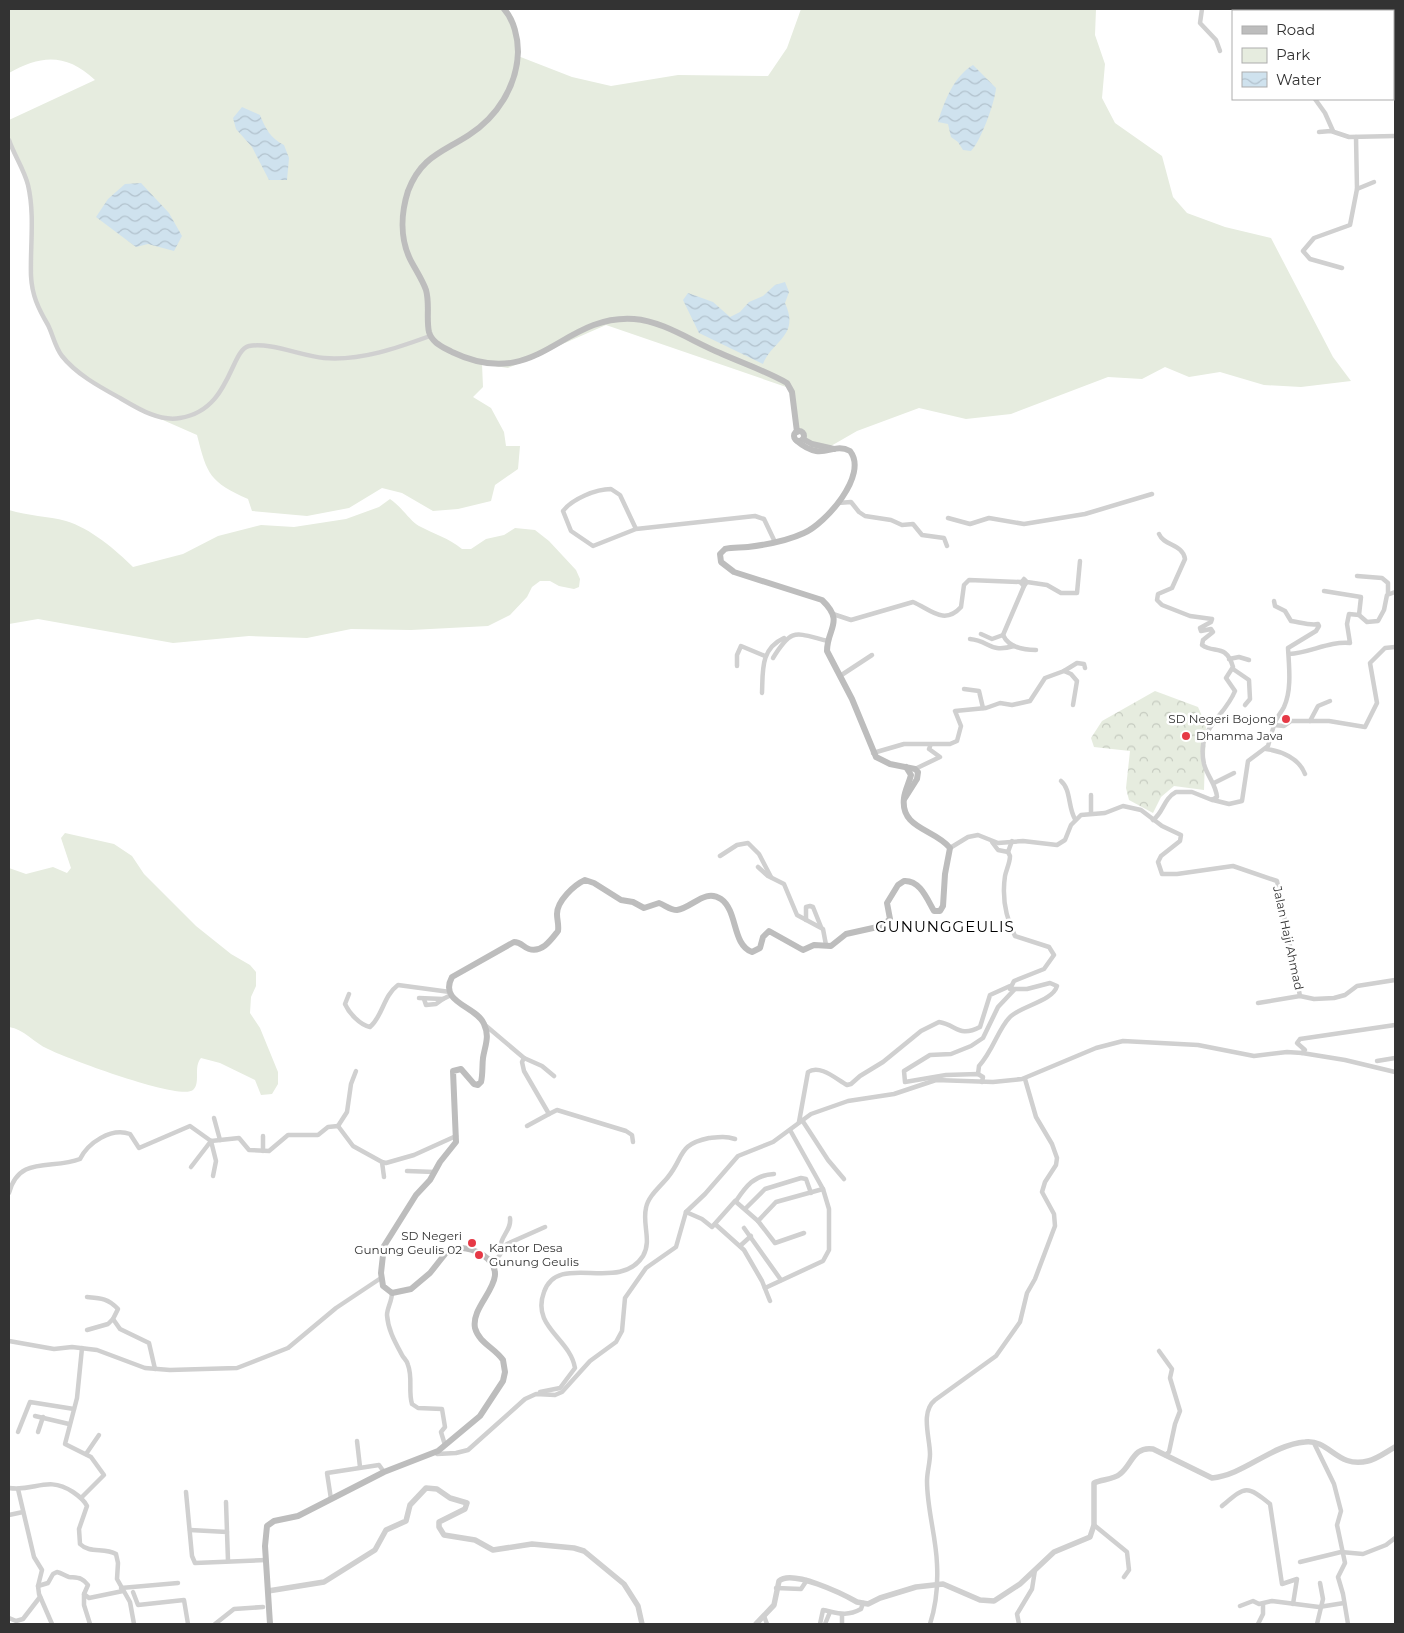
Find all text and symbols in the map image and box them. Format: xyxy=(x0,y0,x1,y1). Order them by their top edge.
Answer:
legend xyxy=(1232,10,1394,100)
text: Road xyxy=(1276,20,1315,39)
text: Park xyxy=(1276,45,1310,64)
text: Water xyxy=(1276,70,1322,89)
place label: SD Negeri Bojong xyxy=(1168,711,1276,726)
marker: SD Negeri Bojong xyxy=(1280,713,1292,725)
place label: Dhamma Java xyxy=(1196,728,1283,743)
marker: Dhamma Java xyxy=(1180,730,1192,742)
street label: Jalan Haji Ahmad xyxy=(1270,884,1307,991)
district label: GUNUNGGEULIS xyxy=(875,917,1015,936)
place label: SD Negeri Gunung Geulis 02 xyxy=(354,1228,462,1257)
marker: SD Negeri Gunung Geulis 02 xyxy=(466,1237,478,1249)
place label: Kantor Desa Gunung Geulis xyxy=(489,1240,579,1269)
marker: Kantor Desa Gunung Geulis xyxy=(473,1249,485,1261)

